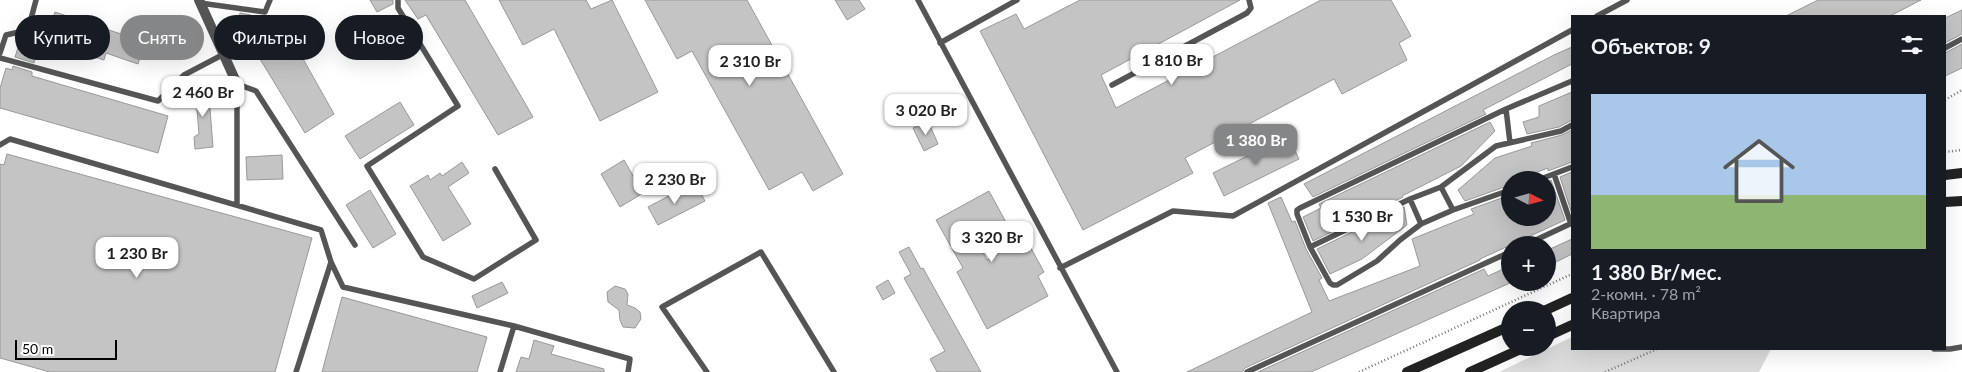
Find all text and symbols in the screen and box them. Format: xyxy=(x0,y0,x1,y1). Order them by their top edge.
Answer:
chip: Купить xyxy=(15,15,110,60)
chip: Снять xyxy=(120,15,204,60)
chip: Фильтры xyxy=(214,15,325,60)
chip: Новое xyxy=(335,15,423,60)
icon: filters xyxy=(1898,31,1926,59)
text: Объектов: 9 xyxy=(1591,33,1711,58)
pin: 2 310 Br xyxy=(698,44,802,87)
pin: 1 810 Br xyxy=(1120,44,1224,86)
text: 1 810 Br xyxy=(1141,50,1203,69)
text: 2 310 Br xyxy=(719,51,781,70)
pin: 2 460 Br xyxy=(151,76,255,118)
text: 2 460 Br xyxy=(172,82,234,101)
pin: 3 020 Br xyxy=(874,94,978,136)
text: 3 020 Br xyxy=(895,100,957,119)
pin: 1 380 Br xyxy=(1204,124,1308,166)
icon: home xyxy=(1714,126,1804,216)
text: 1 380 Br xyxy=(1225,130,1287,149)
pin: 2 230 Br xyxy=(623,162,727,205)
text: 2 230 Br xyxy=(644,169,706,188)
north arrow xyxy=(1501,171,1556,226)
map controls xyxy=(1501,171,1556,356)
pin: 1 530 Br xyxy=(1310,200,1414,242)
text: 1 530 Br xyxy=(1331,206,1393,225)
pin: 3 320 Br xyxy=(940,220,1044,263)
text: 3 320 Br xyxy=(961,227,1023,246)
pin: 1 230 Br xyxy=(85,236,189,279)
button: + xyxy=(1501,236,1556,291)
text: 1 230 Br xyxy=(106,243,168,262)
text: 1 380 Br/мес. xyxy=(1591,259,1722,284)
text: 2-комн. · 78 m² xyxy=(1591,284,1701,303)
button: − xyxy=(1501,301,1556,356)
text: Квартира xyxy=(1591,303,1660,322)
scale bar xyxy=(15,337,118,360)
text: 50 m xyxy=(22,340,53,357)

